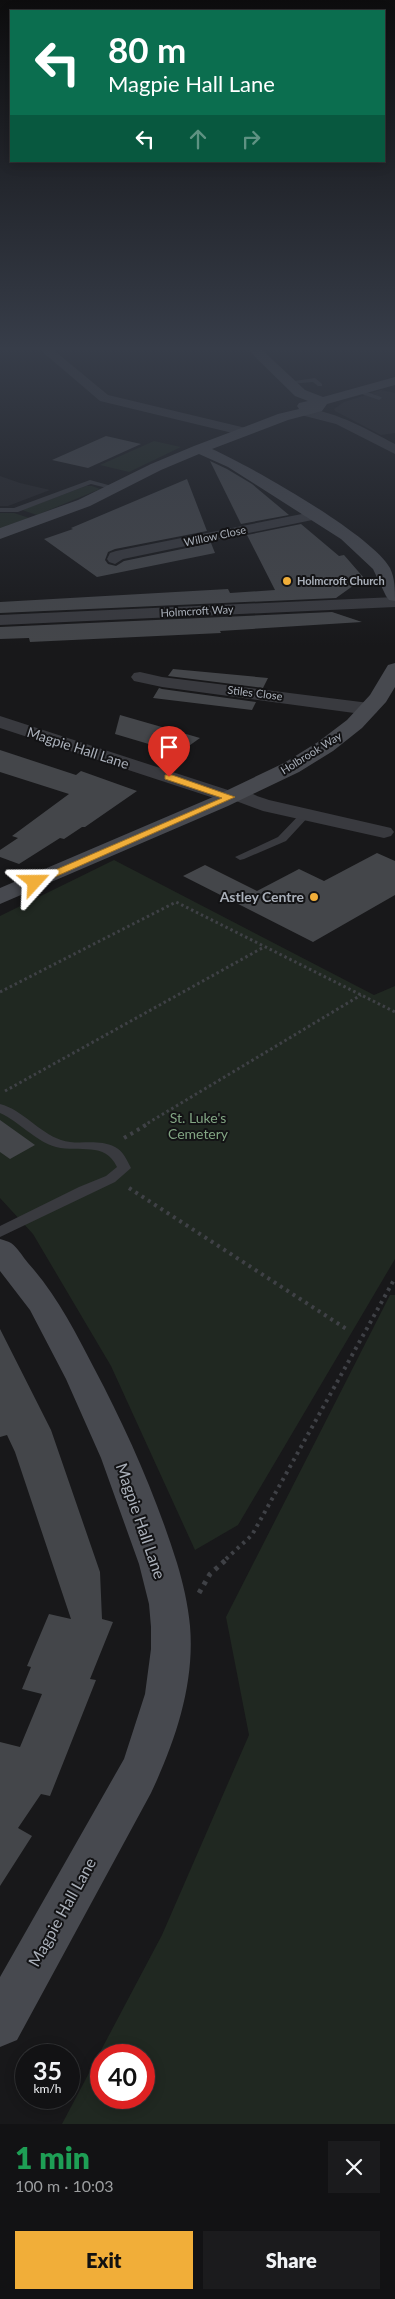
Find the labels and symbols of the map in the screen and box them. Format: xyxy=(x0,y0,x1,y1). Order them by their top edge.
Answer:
street label: Willow Close xyxy=(183,523,247,548)
place label: Holmcroft Church xyxy=(297,574,385,587)
marker: Holmcroft Church xyxy=(281,575,293,587)
street label: Holmcroft Way xyxy=(160,602,234,619)
street label: Stiles Close xyxy=(227,683,283,702)
street label: Magpie Hall Lane xyxy=(25,723,131,772)
pin xyxy=(148,726,190,777)
street label: Holbrook Way xyxy=(278,728,344,777)
position arrow xyxy=(8,855,60,907)
place label: Astley Centre xyxy=(219,888,305,905)
marker: Astley Centre xyxy=(308,891,320,903)
park label: St. Luke's Cemetery xyxy=(168,1109,229,1142)
street label: Magpie Hall Lane xyxy=(113,1460,170,1581)
street label: Magpie Hall Lane xyxy=(24,1854,99,1969)
speed limit sign: 40 xyxy=(90,2044,155,2109)

